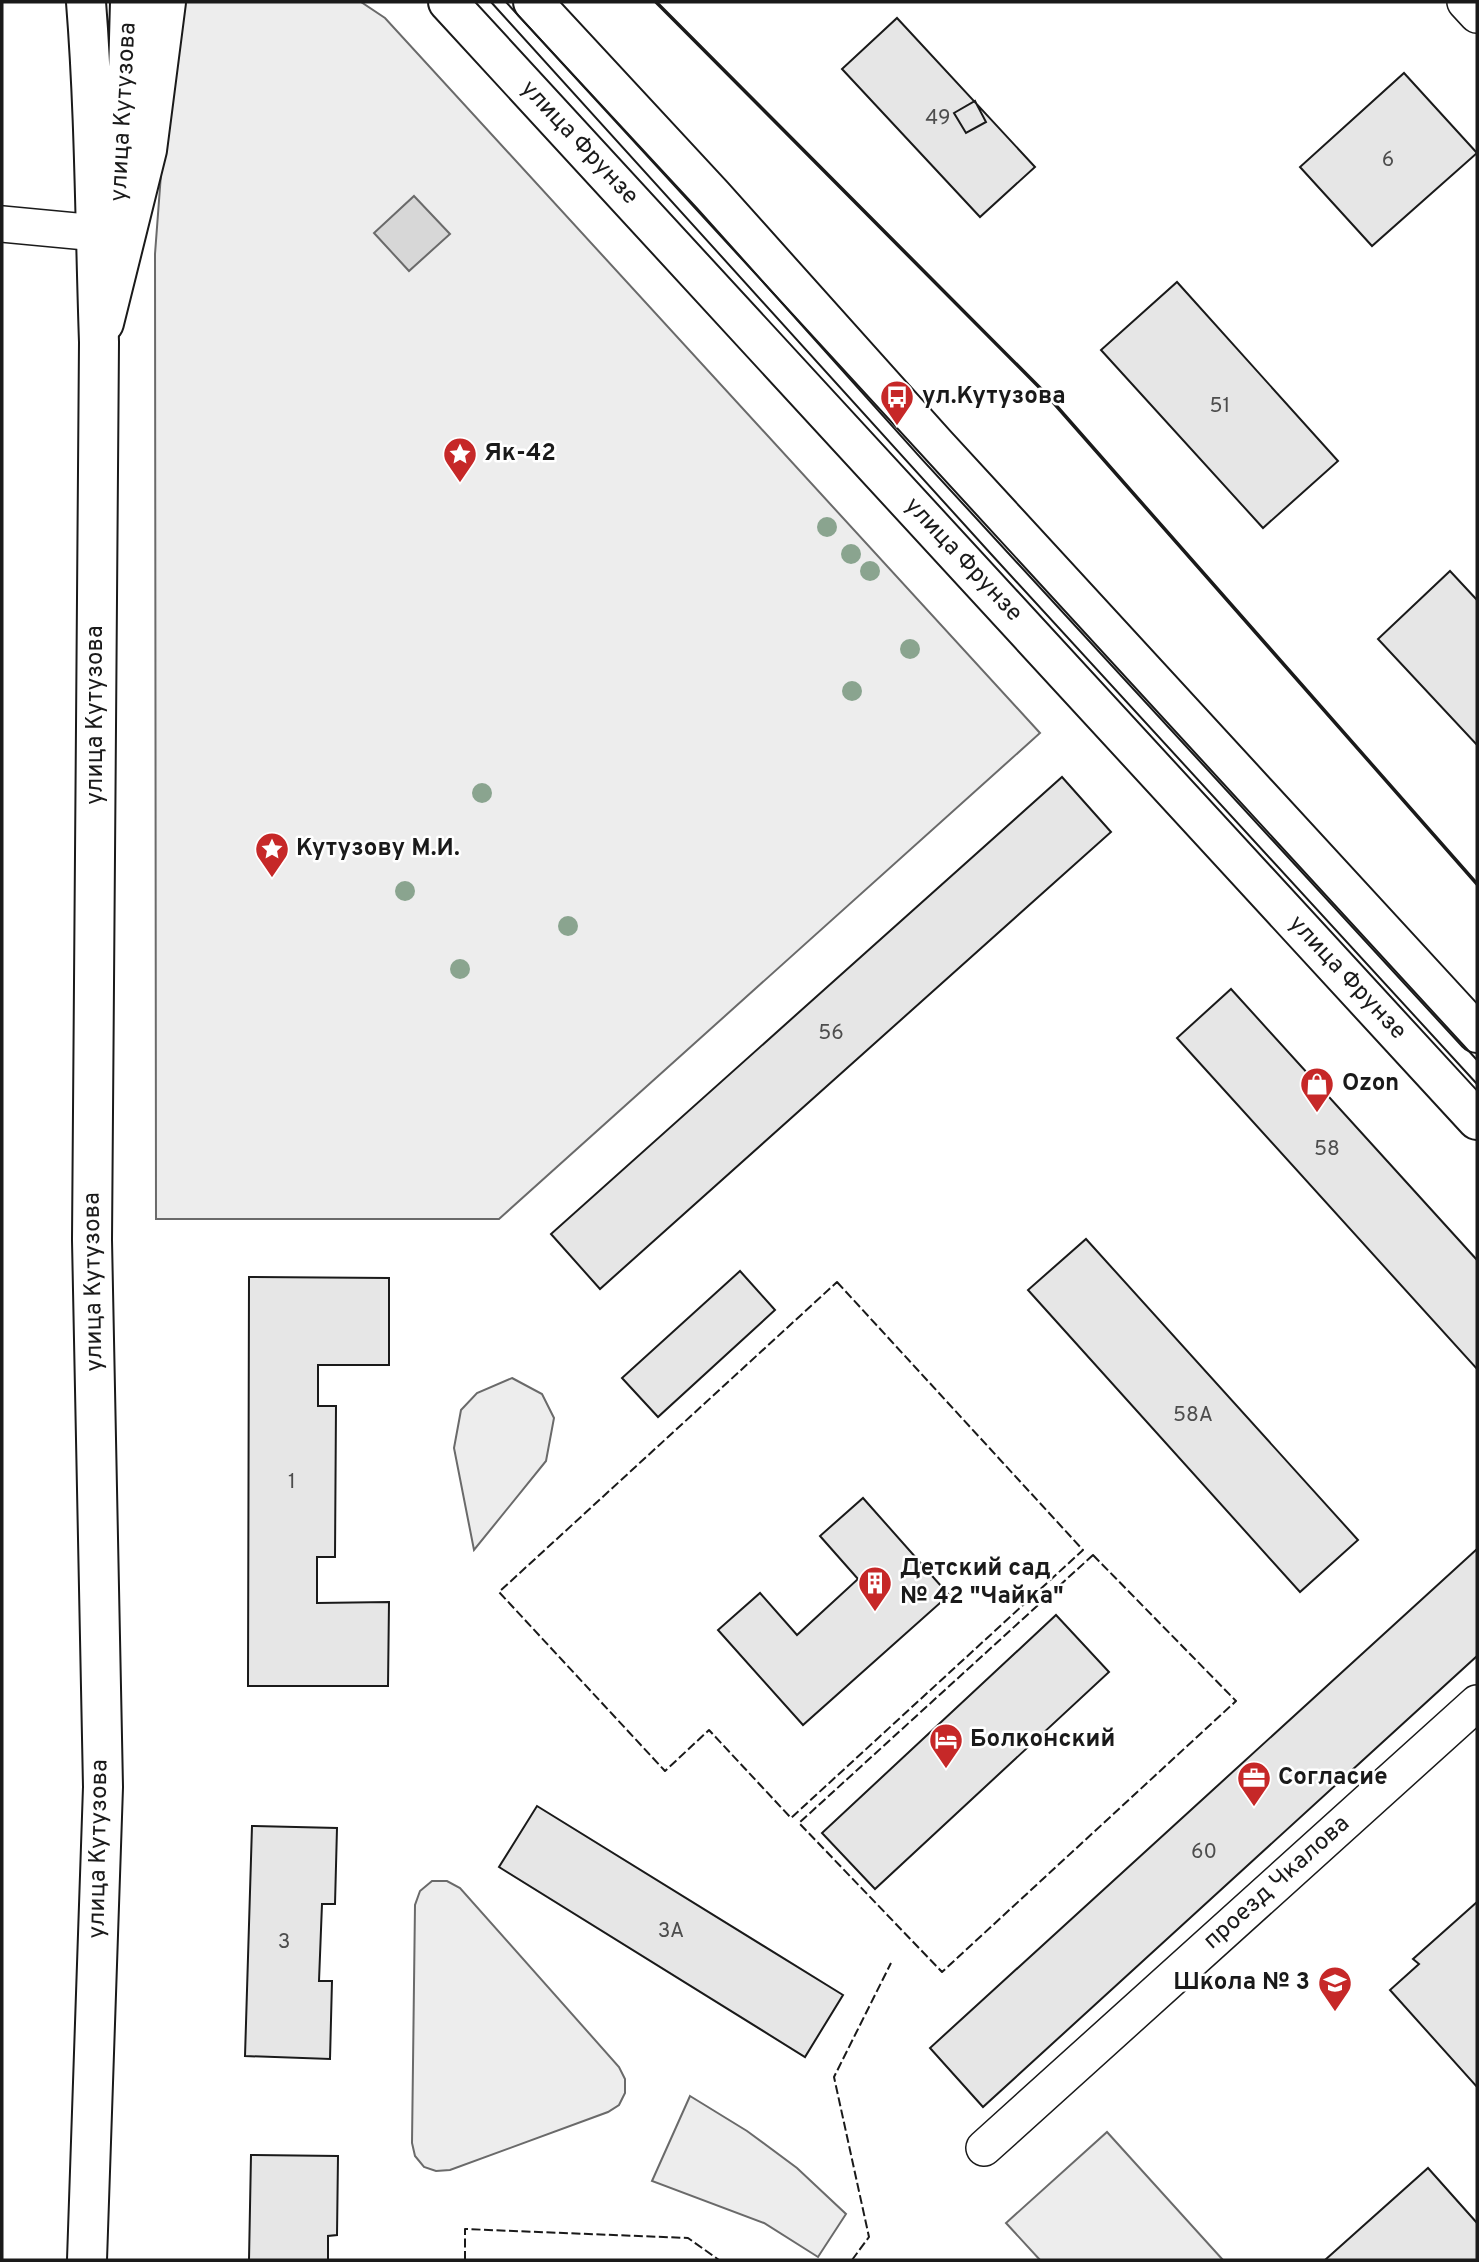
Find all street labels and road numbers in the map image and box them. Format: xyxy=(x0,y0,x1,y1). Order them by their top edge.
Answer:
street label: улица Кутузова xyxy=(104,22,144,202)
street label: улица Фрунзе xyxy=(514,74,644,212)
street label: улица Фрунзе xyxy=(898,491,1028,629)
street label: улица Кутузова xyxy=(81,625,111,805)
street label: улица Фрунзе xyxy=(1282,909,1412,1047)
street label: улица Кутузова xyxy=(77,1192,111,1372)
street label: улица Кутузова xyxy=(82,1759,116,1939)
street label: проезд Чкалова xyxy=(1198,1810,1356,1956)

